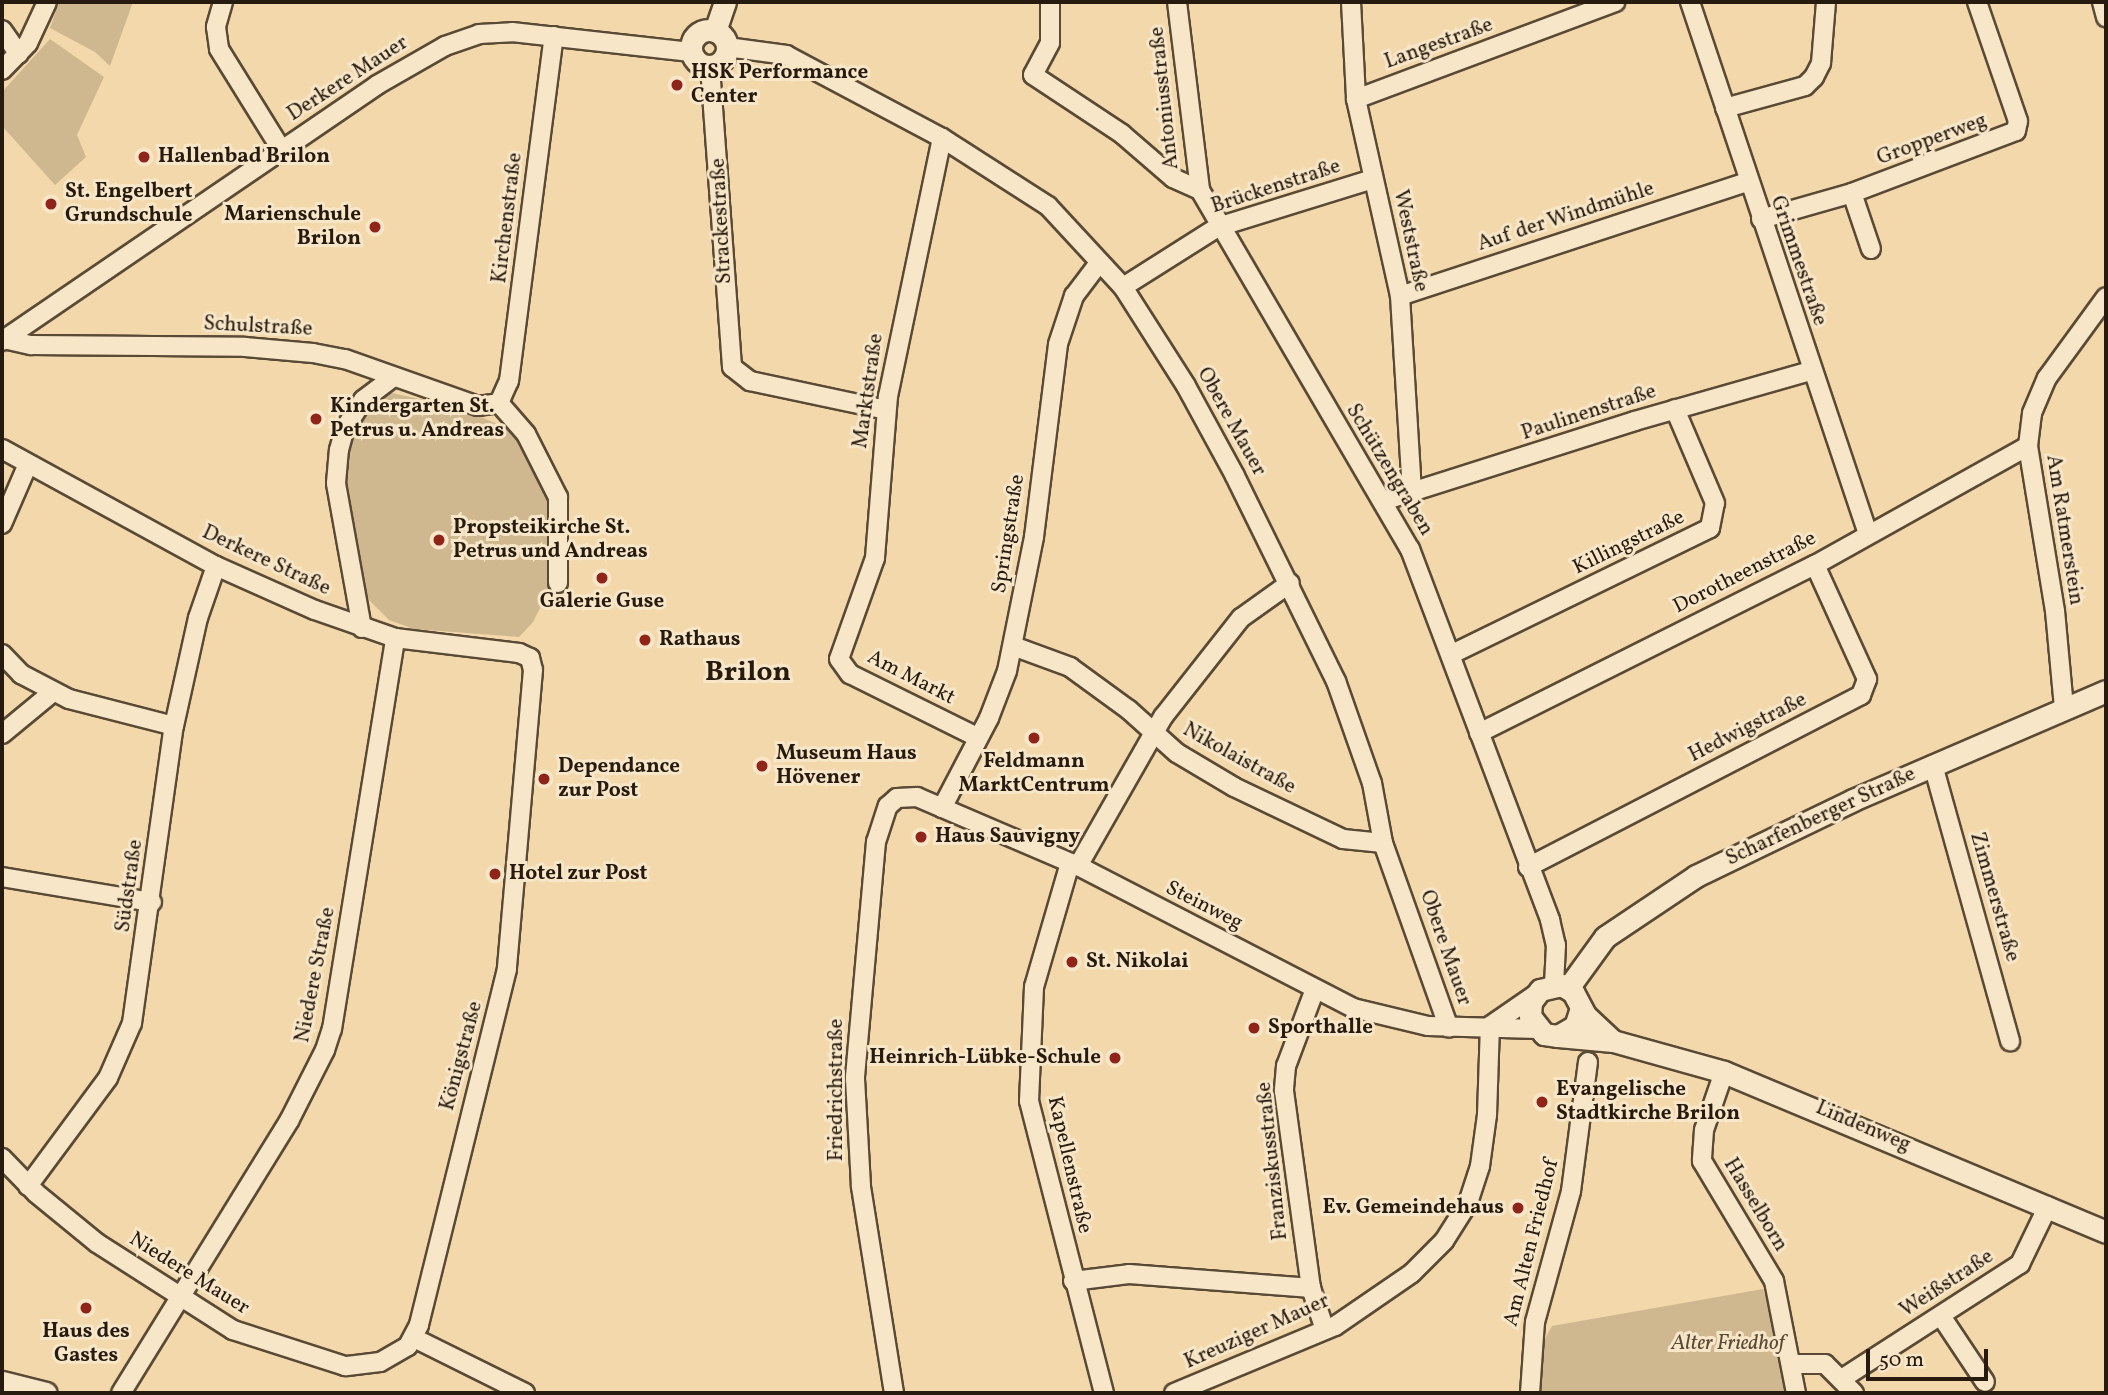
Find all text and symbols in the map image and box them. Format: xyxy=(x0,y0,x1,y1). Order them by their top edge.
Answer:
street label: Langestraße xyxy=(1381,13,1497,75)
street label: Antoniusstraße xyxy=(1145,25,1185,171)
street label: Derkere Mauer xyxy=(283,31,413,127)
place label: HSK Performance Center xyxy=(691,60,868,110)
marker: HSK Performance Center xyxy=(669,77,685,93)
street label: Gropperweg xyxy=(1874,109,1990,171)
place label: Hallenbad Brilon xyxy=(158,144,330,170)
marker: Hallenbad Brilon xyxy=(136,149,152,165)
street label: Kirchenstraße xyxy=(487,151,529,285)
street label: Brückenstraße xyxy=(1208,154,1344,220)
street label: Strackestraße xyxy=(706,157,738,285)
street label: Auf der Windmühle xyxy=(1475,177,1657,257)
place label: St. Engelbert Grundschule xyxy=(65,179,192,229)
street label: Weststraße xyxy=(1387,188,1433,294)
street label: Grimmestraße xyxy=(1764,193,1832,329)
marker: St. Engelbert Grundschule xyxy=(43,196,59,212)
place label: Marienschule Brilon xyxy=(224,202,361,252)
marker: Marienschule Brilon xyxy=(367,219,383,235)
street label: Schulstraße xyxy=(203,312,313,342)
street label: Marktstraße xyxy=(848,332,890,450)
street label: Obere Mauer xyxy=(1191,363,1271,481)
street label: Paulinenstraße xyxy=(1518,379,1660,447)
place label: Kindergarten St. Petrus u. Andreas xyxy=(330,394,504,444)
street label: Schützengraben xyxy=(1340,400,1438,540)
marker: Kindergarten St. Petrus u. Andreas xyxy=(308,411,324,427)
street label: Am Ratmerstein xyxy=(2040,453,2088,607)
street label: Springstraße xyxy=(987,473,1031,595)
street label: Killingstraße xyxy=(1569,505,1689,581)
place label: Propsteikirche St. Petrus und Andreas xyxy=(453,515,648,565)
street label: Derkere Straße xyxy=(198,520,334,602)
street label: Dorotheenstraße xyxy=(1669,526,1821,620)
marker: Propsteikirche St. Petrus und Andreas xyxy=(431,532,447,548)
marker: Galerie Guse xyxy=(594,570,610,586)
place label: Galerie Guse xyxy=(540,589,664,615)
place label: Rathaus xyxy=(659,627,740,653)
marker: Rathaus xyxy=(637,632,653,648)
street label: Am Markt xyxy=(863,645,959,711)
district label: Brilon xyxy=(705,656,791,690)
street label: Hedwigstraße xyxy=(1685,687,1811,769)
street label: Nikolaistraße xyxy=(1178,718,1300,800)
marker: Feldmann MarktCentrum xyxy=(1026,730,1042,746)
place label: Museum Haus Hövener xyxy=(776,741,917,791)
place label: Feldmann MarktCentrum xyxy=(958,749,1110,799)
place label: Dependance zur Post xyxy=(558,754,680,804)
marker: Museum Haus Hövener xyxy=(754,758,770,774)
street label: Scharfenberger Straße xyxy=(1722,762,1920,872)
marker: Dependance zur Post xyxy=(536,771,552,787)
place label: Haus Sauvigny xyxy=(935,824,1080,850)
marker: Haus Sauvigny xyxy=(913,829,929,845)
street label: Zimmerstraße xyxy=(1963,829,2025,965)
street label: Südstraße xyxy=(111,838,149,934)
place label: Hotel zur Post xyxy=(509,861,647,887)
marker: Hotel zur Post xyxy=(487,866,503,882)
street label: Steinweg xyxy=(1161,876,1247,936)
street label: Obere Mauer xyxy=(1413,887,1477,1009)
street label: Niedere Straße xyxy=(291,905,341,1045)
place label: St. Nikolai xyxy=(1086,949,1189,975)
marker: St. Nikolai xyxy=(1064,954,1080,970)
street label: Königstraße xyxy=(435,999,489,1113)
place label: Sporthalle xyxy=(1268,1015,1373,1041)
street label: Friedrichstraße xyxy=(824,1019,850,1161)
marker: Sporthalle xyxy=(1246,1020,1262,1036)
place label: Heinrich-Lübke-Schule xyxy=(869,1045,1101,1071)
marker: Heinrich-Lübke-Schule xyxy=(1107,1050,1123,1066)
place label: Evangelische Stadtkirche Brilon xyxy=(1556,1077,1740,1127)
street label: Franziskusstraße xyxy=(1252,1081,1294,1241)
street label: Kapellenstraße xyxy=(1041,1094,1097,1236)
marker: Evangelische Stadtkirche Brilon xyxy=(1534,1094,1550,1110)
street label: Lindenweg xyxy=(1812,1096,1914,1158)
street label: Hasselborn xyxy=(1717,1154,1793,1256)
street label: Am Alten Friedhof xyxy=(1499,1157,1565,1329)
place label: Ev. Gemeindehaus xyxy=(1322,1195,1504,1221)
marker: Ev. Gemeindehaus xyxy=(1510,1200,1526,1216)
street label: Niedere Mauer xyxy=(124,1227,254,1321)
street label: Weißstraße xyxy=(1896,1244,1998,1324)
street label: Kreuziger Mauer xyxy=(1181,1289,1333,1375)
marker: Haus des Gastes xyxy=(78,1300,94,1316)
place label: Haus des Gastes xyxy=(42,1319,130,1369)
park label: Alter Friedhof xyxy=(1671,1331,1785,1357)
scale bar xyxy=(1870,1336,1993,1380)
text: 50 m xyxy=(1879,1346,1924,1375)

